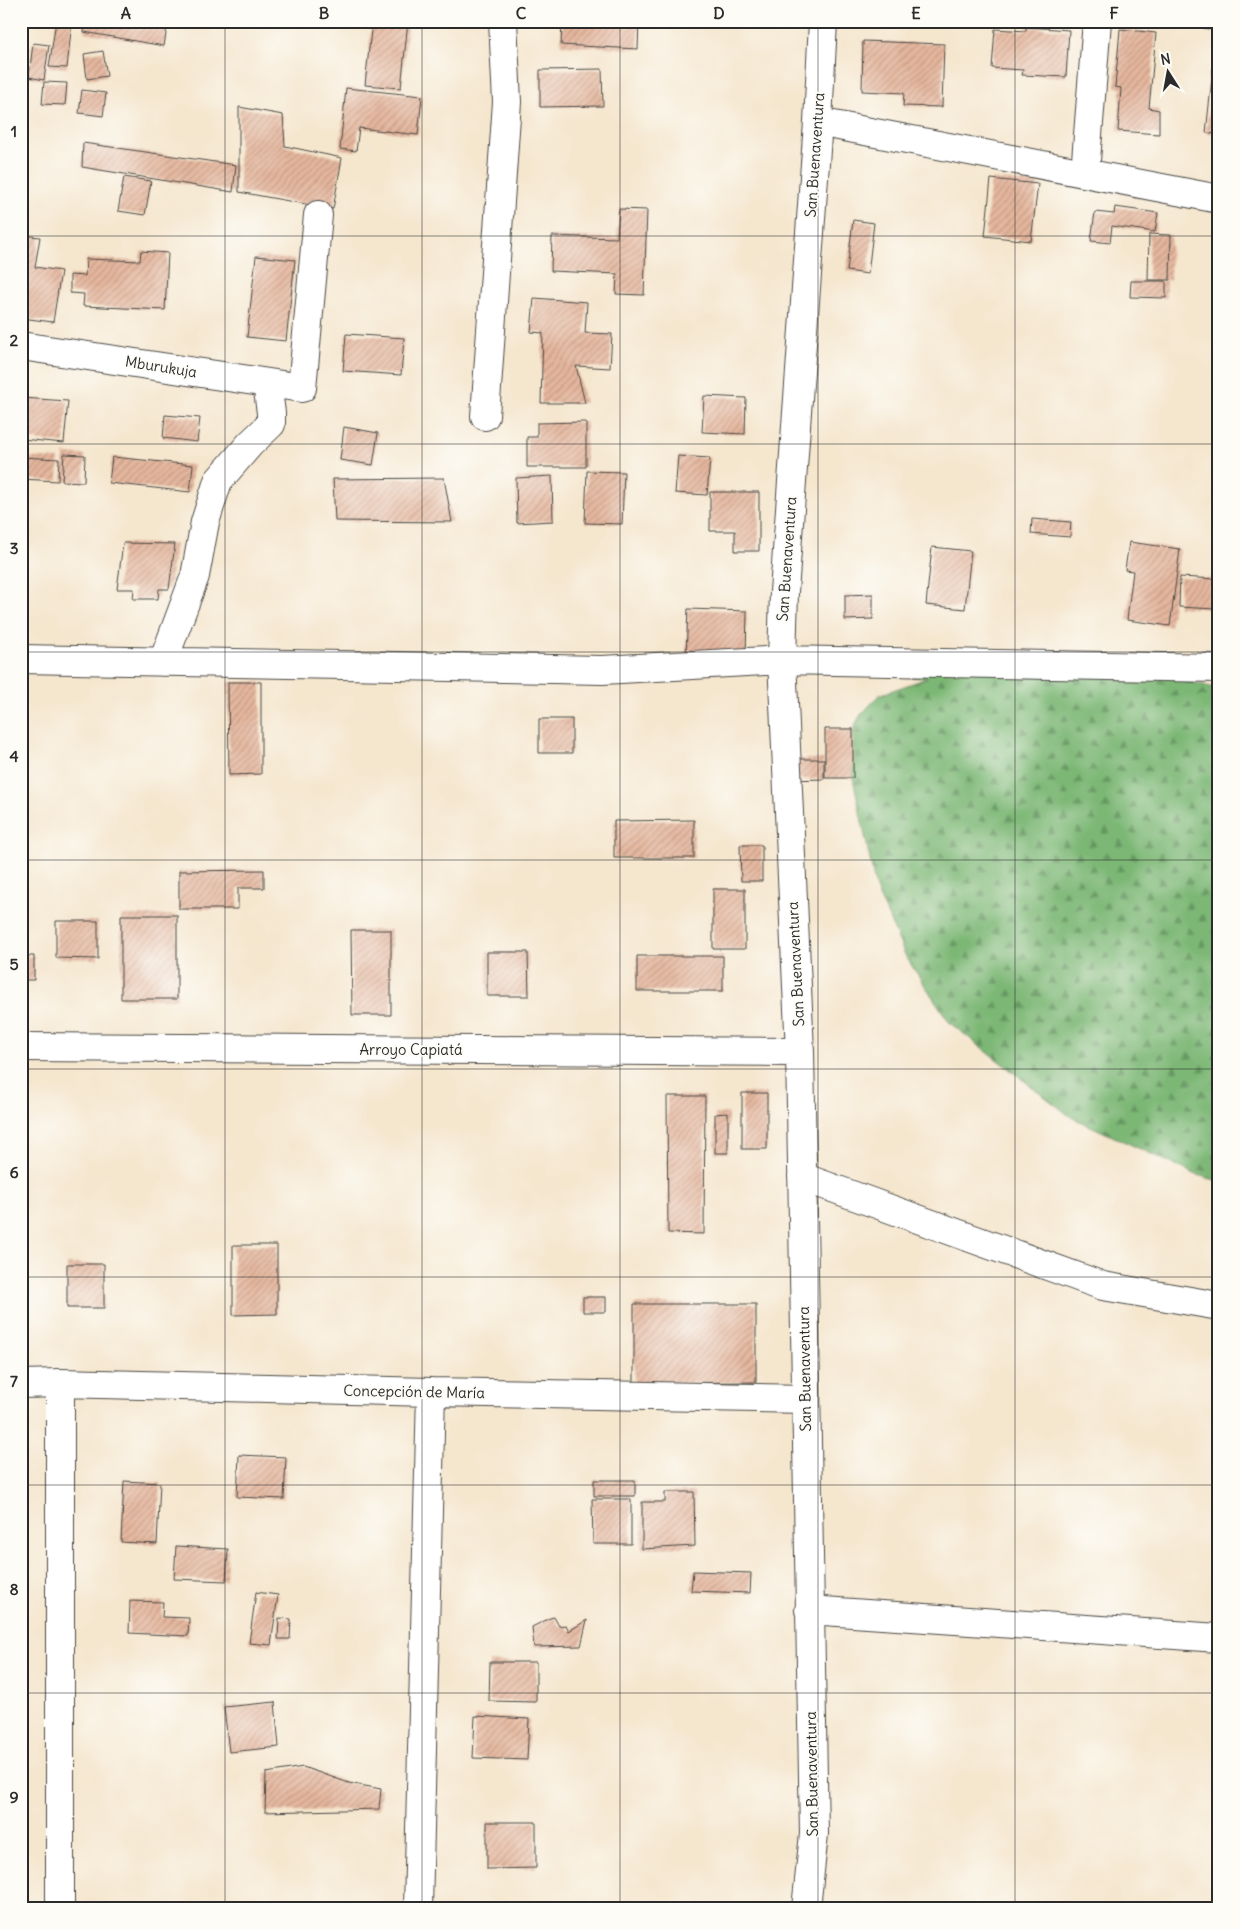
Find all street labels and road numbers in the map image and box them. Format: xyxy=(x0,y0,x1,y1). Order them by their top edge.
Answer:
street label: San Buenaventura xyxy=(801,91,828,218)
street label: Mburukuja xyxy=(124,351,199,382)
street label: San Buenaventura xyxy=(773,495,800,622)
street label: San Buenaventura xyxy=(783,901,808,1027)
street label: Arroyo Capiatá xyxy=(359,1040,463,1059)
street label: San Buenaventura xyxy=(794,1306,815,1432)
street label: Concepción de María xyxy=(343,1381,485,1402)
street label: San Buenaventura xyxy=(801,1711,822,1837)

